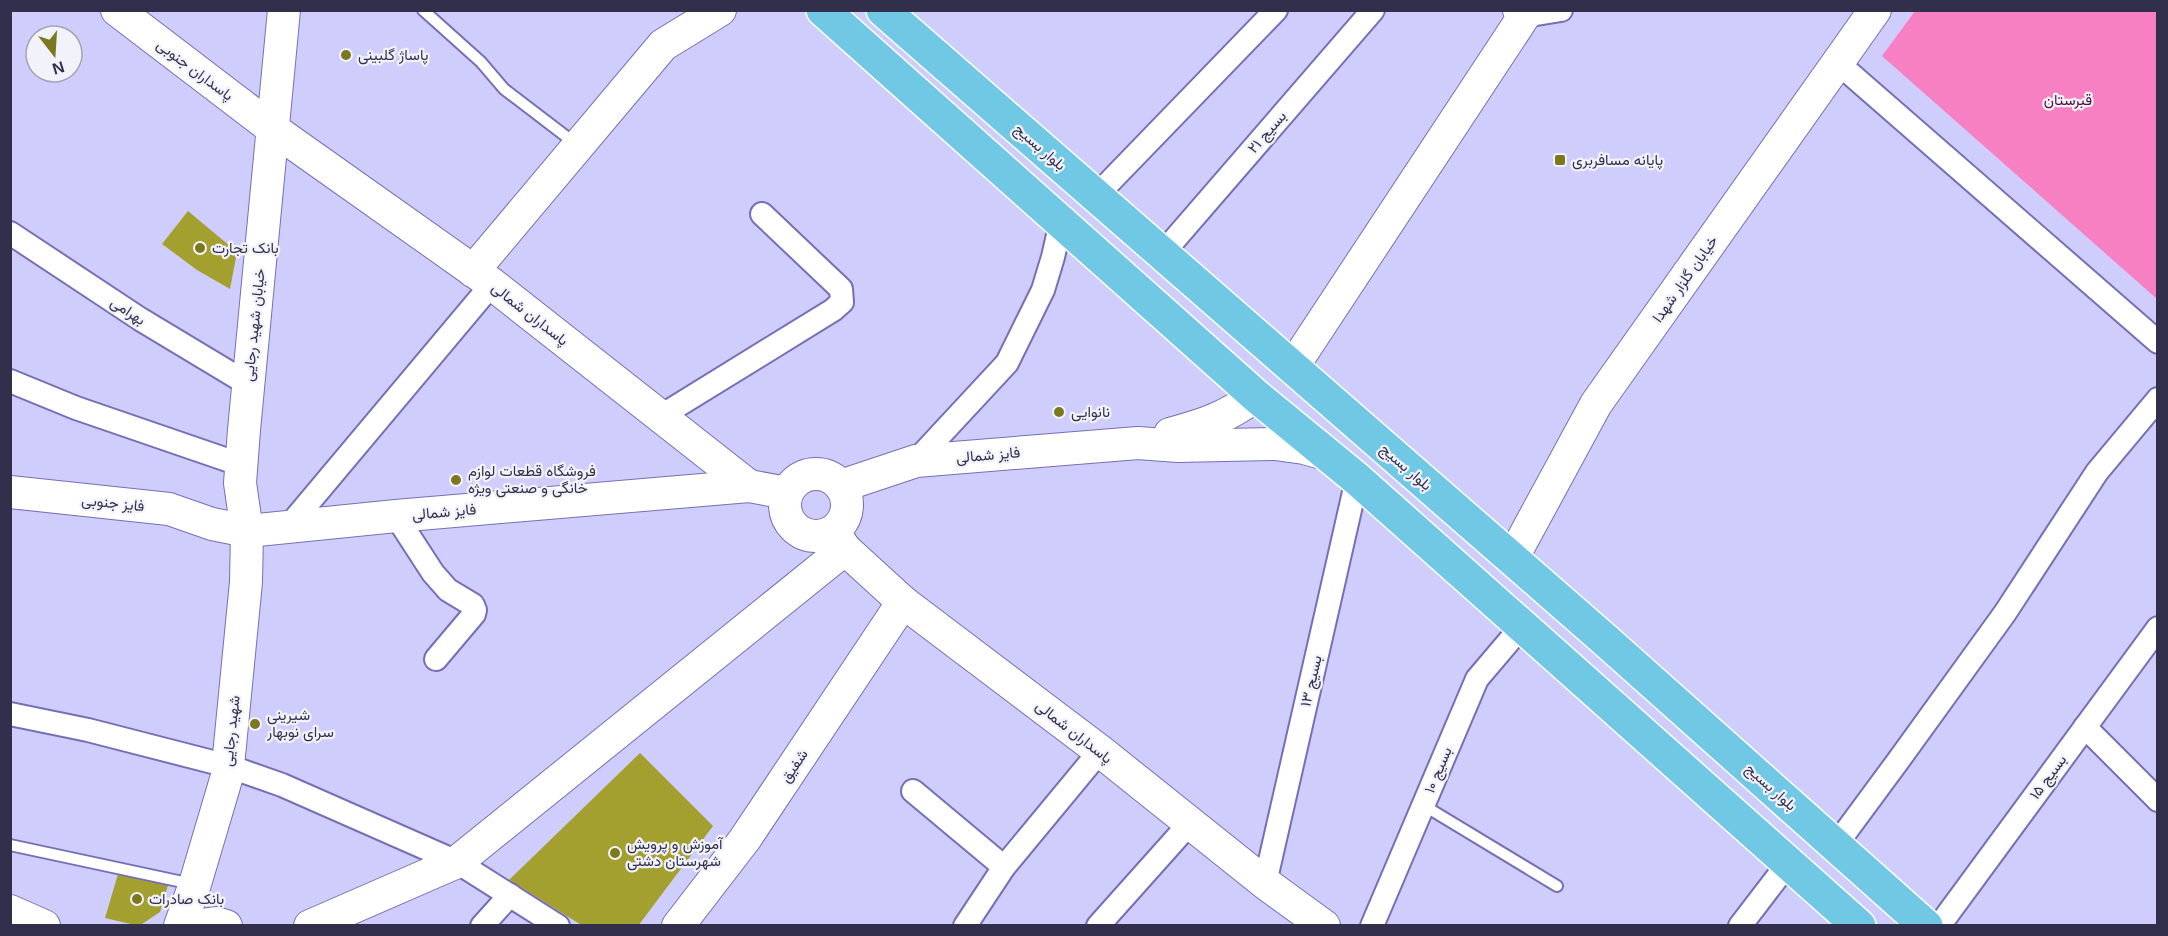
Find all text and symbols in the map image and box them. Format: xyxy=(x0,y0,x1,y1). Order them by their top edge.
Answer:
north arrow xyxy=(24,24,84,84)
street label: پاسداران جنوبی xyxy=(153,35,237,105)
place label: پاساژ گلبینی xyxy=(358,46,429,65)
marker: پاساژ گلبینی xyxy=(339,48,353,62)
text: N xyxy=(50,58,66,78)
park label: قبرستان xyxy=(2044,91,2092,109)
street label: بسیج ۲۱ xyxy=(1244,107,1292,158)
street label: بلوار بسیج xyxy=(1009,120,1069,176)
place label: پایانه مسافربری xyxy=(1572,151,1663,170)
marker: پایانه مسافربری xyxy=(1553,153,1567,167)
street label: خیابان گلزار شهدا xyxy=(1648,232,1722,326)
place label: بانک تجارت xyxy=(212,239,279,257)
marker: بانک تجارت xyxy=(193,241,207,255)
street label: خیابان شهید رجایی xyxy=(239,268,270,382)
street label: پاسداران شمالی xyxy=(488,279,572,350)
street label: بهرامی xyxy=(107,293,149,330)
place label: نانوایی xyxy=(1071,403,1110,422)
marker: نانوایی xyxy=(1052,405,1066,419)
street label: بلوار بسیج xyxy=(1375,440,1435,496)
street label: فایز شمالی xyxy=(955,443,1021,468)
place label: فروشگاه قطعات لوازم خانگی و صنعتی ویژه xyxy=(468,462,596,498)
marker: فروشگاه قطعات لوازم خانگی و صنعتی ویژه xyxy=(449,473,463,487)
street label: فایز جنوبی xyxy=(80,491,146,516)
street label: فایز شمالی xyxy=(411,500,477,525)
street label: بسیج ۱۳ xyxy=(1296,654,1328,709)
street label: شهید رجایی xyxy=(218,694,245,767)
street label: پاسداران شمالی xyxy=(1032,697,1116,768)
place label: شیرینی سرای نوبهار xyxy=(266,706,334,742)
marker: شیرینی سرای نوبهار xyxy=(248,717,262,731)
street label: بسیج ۱۰ xyxy=(1420,744,1458,797)
street label: شفیق xyxy=(776,746,813,787)
street label: بسیج ۱۵ xyxy=(2026,751,2072,804)
street label: بلوار بسیج xyxy=(1740,759,1800,816)
place label: آموزش و پرویش شهرستان دشتی xyxy=(627,835,724,871)
marker: آموزش و پرویش شهرستان دشتی xyxy=(608,846,622,860)
place label: بانک صادرات xyxy=(149,890,224,908)
marker: بانک صادرات xyxy=(130,892,144,906)

